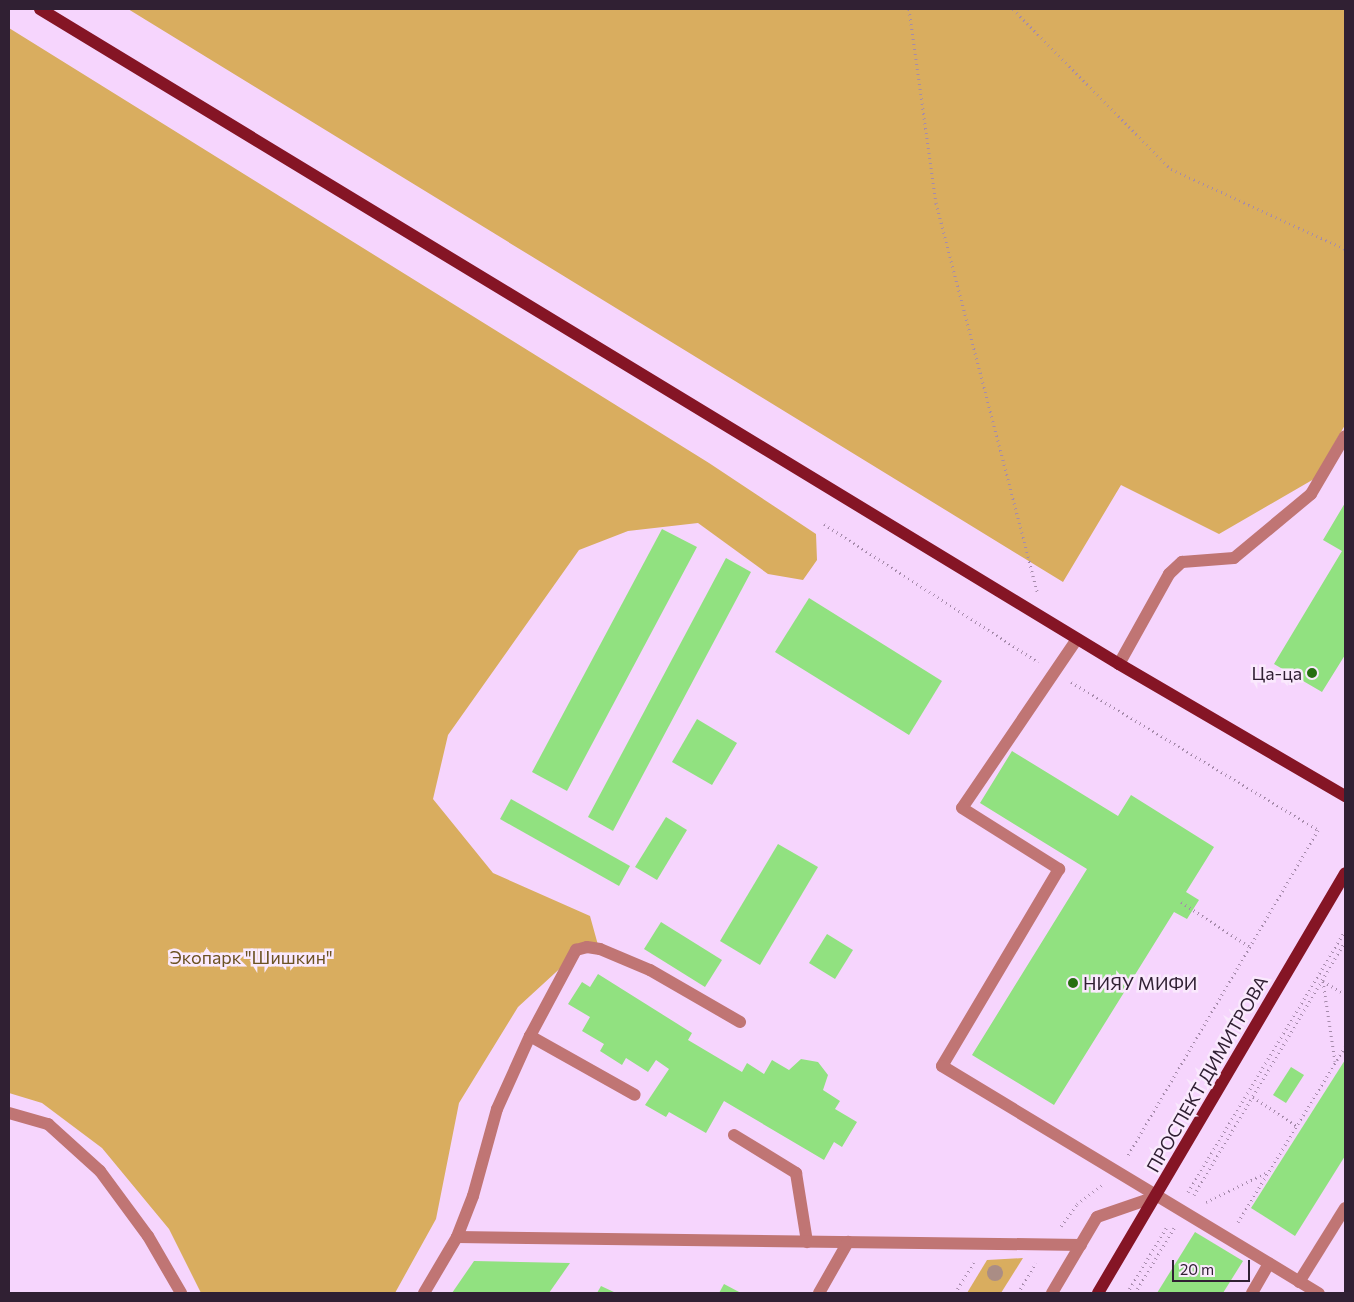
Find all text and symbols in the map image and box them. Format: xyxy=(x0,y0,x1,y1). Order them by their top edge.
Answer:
place label: Ца-ца xyxy=(1251,662,1302,684)
marker: Ца-ца xyxy=(1306,667,1318,679)
park label: Экопарк "Шишкин" xyxy=(169,946,333,968)
place label: НИЯУ МИФИ xyxy=(1083,972,1197,994)
street label: ПРОСПЕКТ ДИМИТРОВА xyxy=(1142,972,1272,1176)
marker: НИЯУ МИФИ xyxy=(1067,977,1079,989)
scale bar xyxy=(1174,1250,1252,1282)
text: 20 m xyxy=(1180,1260,1214,1278)

